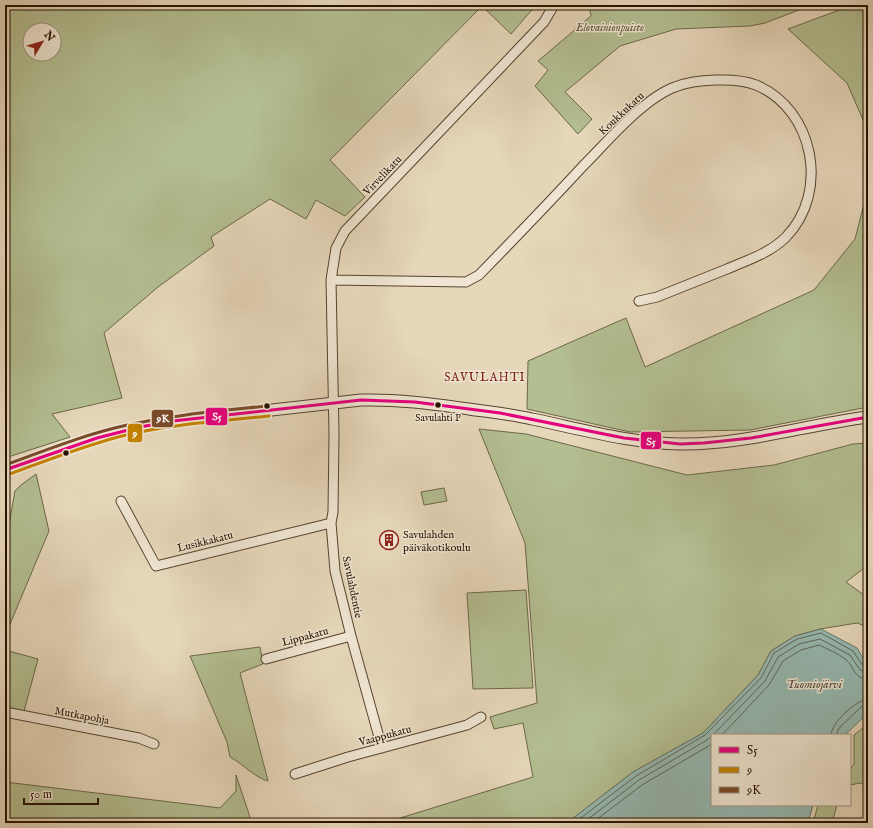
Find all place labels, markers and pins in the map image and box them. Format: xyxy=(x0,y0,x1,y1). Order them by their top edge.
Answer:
marker: Savulahti P xyxy=(433,400,443,410)
unlabelled marker xyxy=(262,401,272,411)
place label: Savulahti P xyxy=(415,412,461,425)
unlabelled marker xyxy=(61,448,71,458)
place label: Savulahden päiväkotikoulu xyxy=(403,528,471,555)
building icon: Savulahden päiväkotikoulu xyxy=(378,529,400,551)

